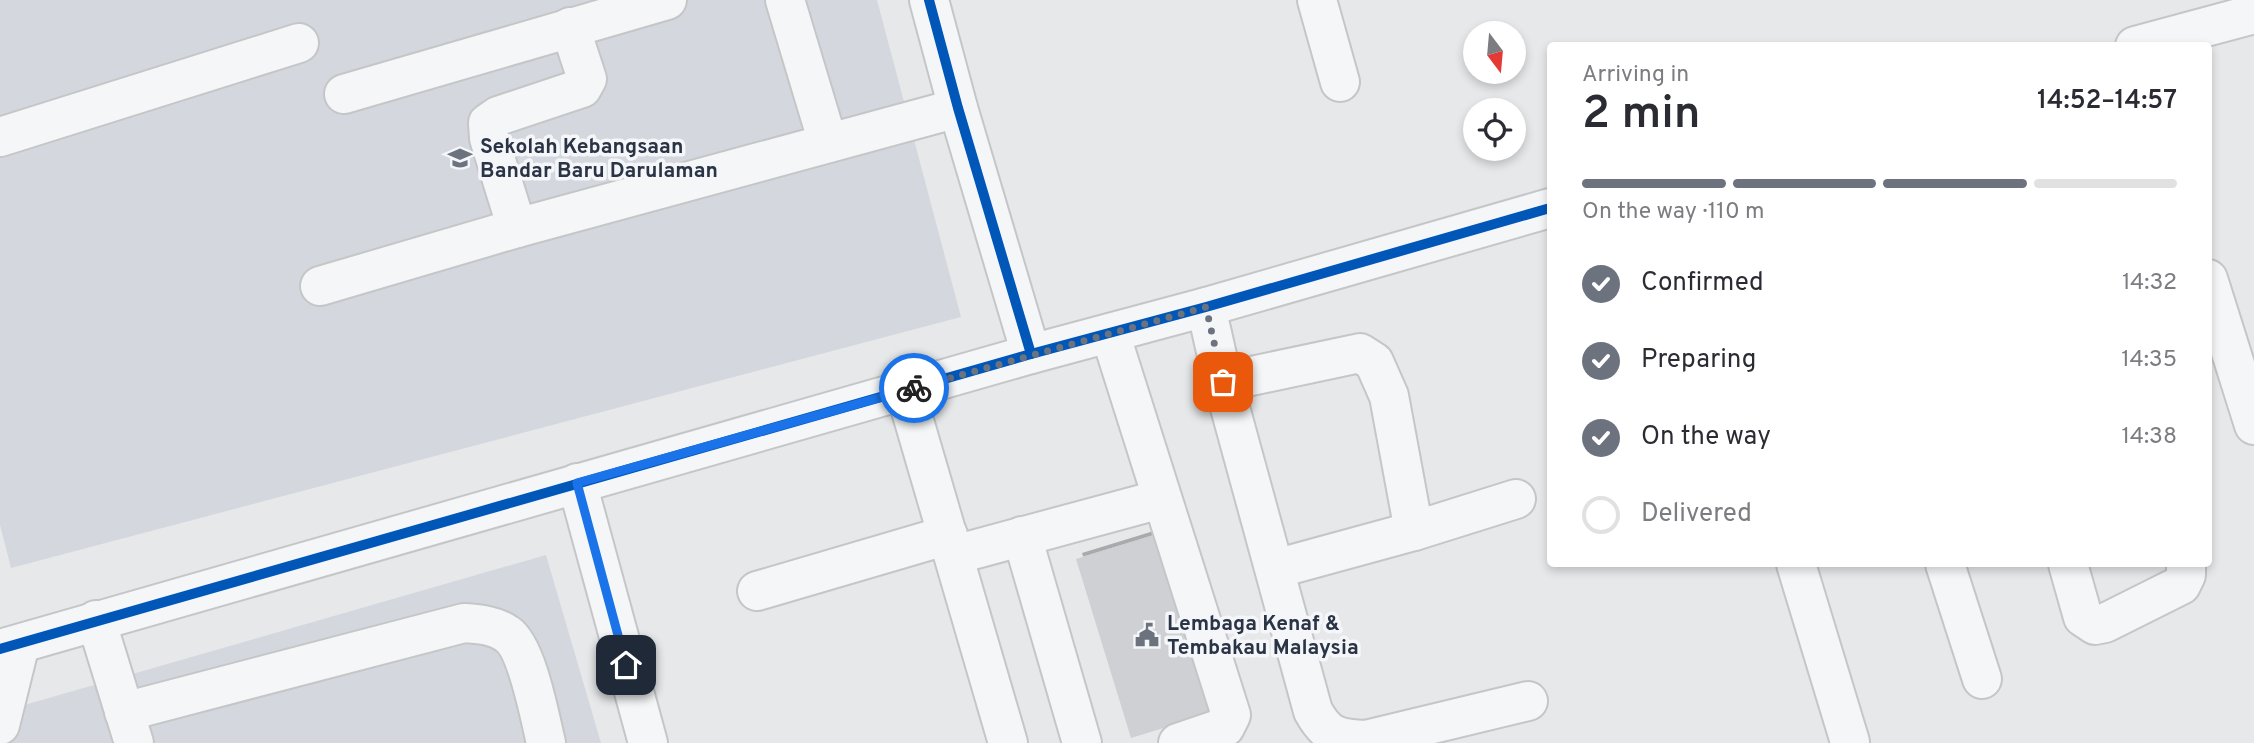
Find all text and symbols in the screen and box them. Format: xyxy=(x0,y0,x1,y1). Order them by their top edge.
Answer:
north arrow xyxy=(1463,21,1526,84)
map controls xyxy=(1463,21,1526,161)
text: Arriving in xyxy=(1582,61,1689,90)
text: 14:52–14:57 xyxy=(2037,85,2177,118)
text: 2 min xyxy=(1582,86,1701,145)
button: locate xyxy=(1463,98,1526,161)
place label: Sekolah Kebangsaan Bandar Baru Darulaman xyxy=(480,134,718,185)
school or university icon: Sekolah Kebangsaan Bandar Baru Darulaman xyxy=(446,144,474,172)
text: On the way · 110 m xyxy=(1582,198,1765,227)
icon: check xyxy=(1582,265,1620,303)
text: Confirmed xyxy=(1641,267,1764,300)
text: 14:32 xyxy=(2122,269,2177,298)
icon: check xyxy=(1582,342,1620,380)
text: Preparing xyxy=(1641,344,1756,377)
text: 14:35 xyxy=(2121,346,2177,375)
pin xyxy=(1193,352,1253,412)
courier xyxy=(879,353,949,423)
icon: bag xyxy=(1204,363,1242,401)
icon: bike xyxy=(895,369,933,407)
icon: check xyxy=(1582,419,1620,457)
text: On the way xyxy=(1641,421,1771,454)
text: 14:38 xyxy=(2122,423,2177,452)
text: Delivered xyxy=(1641,498,1752,531)
place label: Lembaga Kenaf & Tembakau Malaysia xyxy=(1167,611,1359,662)
public building icon: Lembaga Kenaf & Tembakau Malaysia xyxy=(1133,621,1161,649)
pin xyxy=(596,635,656,695)
icon: home xyxy=(607,646,645,684)

